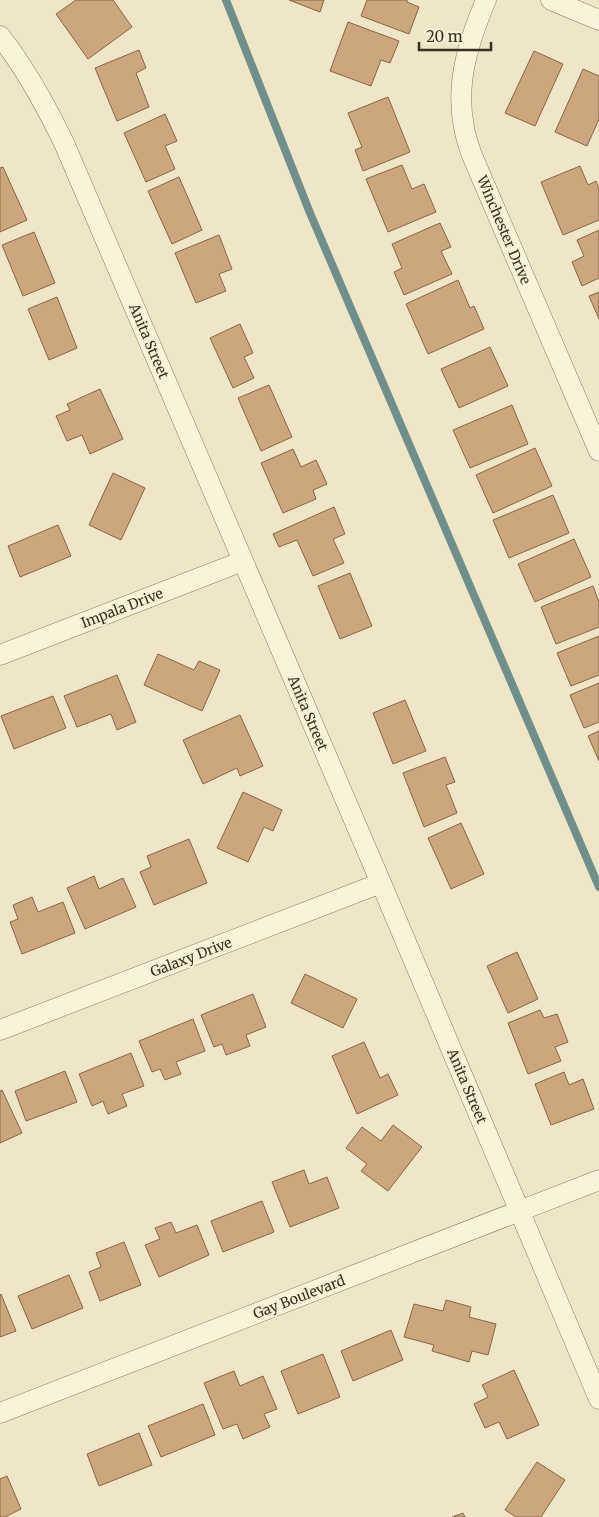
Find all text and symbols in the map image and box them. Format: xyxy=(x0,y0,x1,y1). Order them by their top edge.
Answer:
scale bar xyxy=(419,20,492,52)
text: 20 m xyxy=(426,27,463,46)
street label: Winchester Drive xyxy=(473,172,535,287)
street label: Anita Street xyxy=(125,300,173,382)
street label: Impala Drive xyxy=(78,584,166,632)
street label: Anita Street xyxy=(284,672,332,754)
street label: Galaxy Drive xyxy=(148,933,234,981)
street label: Anita Street xyxy=(443,1045,491,1127)
street label: Gay Boulevard xyxy=(251,1271,348,1323)

